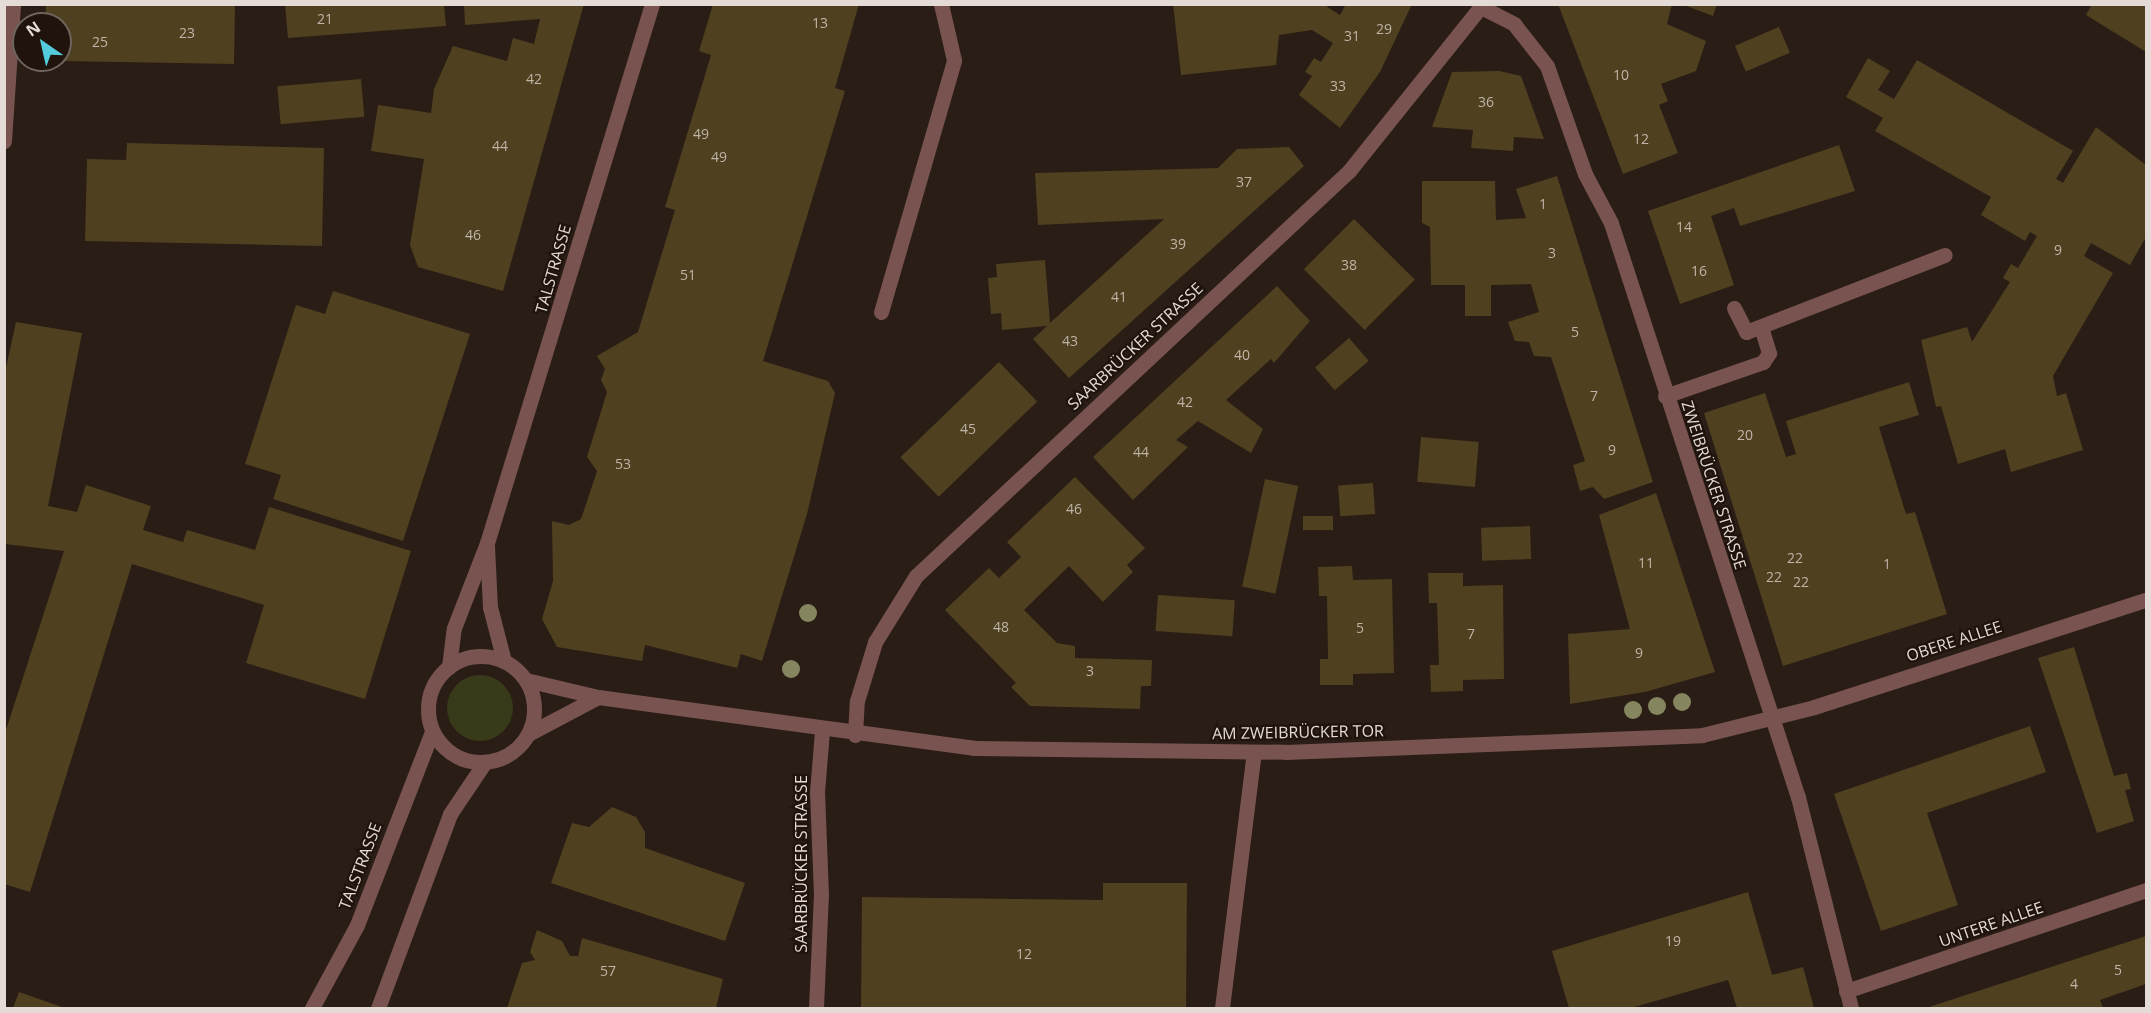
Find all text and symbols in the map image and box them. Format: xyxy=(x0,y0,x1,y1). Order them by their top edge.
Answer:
house number: 21 xyxy=(317,11,333,27)
north arrow xyxy=(12,12,72,72)
house number: 13 xyxy=(812,15,828,31)
text: N xyxy=(22,16,45,41)
house number: 29 xyxy=(1376,21,1392,37)
house number: 23 xyxy=(179,25,195,41)
house number: 31 xyxy=(1344,28,1360,44)
house number: 25 xyxy=(92,34,108,50)
house number: 10 xyxy=(1613,67,1629,83)
house number: 42 xyxy=(526,71,542,87)
house number: 33 xyxy=(1330,78,1346,94)
house number: 36 xyxy=(1478,94,1494,110)
house number: 49 xyxy=(693,126,709,142)
house number: 12 xyxy=(1633,131,1649,147)
house number: 44 xyxy=(492,138,508,154)
house number: 49 xyxy=(711,149,727,165)
house number: 37 xyxy=(1236,174,1252,190)
house number: 1 xyxy=(1539,196,1547,212)
house number: 14 xyxy=(1676,219,1692,235)
street label: TALSTRASSE xyxy=(531,222,575,316)
house number: 46 xyxy=(465,227,481,243)
house number: 39 xyxy=(1170,236,1186,252)
house number: 9 xyxy=(2054,242,2062,258)
house number: 3 xyxy=(1548,245,1556,261)
house number: 38 xyxy=(1341,257,1357,273)
house number: 16 xyxy=(1691,263,1707,279)
house number: 51 xyxy=(680,267,696,283)
street label: SAARBRÜCKER STRASSE xyxy=(1064,278,1206,414)
house number: 41 xyxy=(1111,289,1127,305)
house number: 5 xyxy=(1571,324,1579,340)
house number: 43 xyxy=(1062,333,1078,349)
house number: 40 xyxy=(1234,347,1250,363)
house number: 7 xyxy=(1590,388,1598,404)
house number: 42 xyxy=(1177,394,1193,410)
street label: ZWEIBRÜCKER STRASSE xyxy=(1678,398,1750,572)
house number: 45 xyxy=(960,421,976,437)
house number: 20 xyxy=(1737,427,1753,443)
house number: 9 xyxy=(1608,442,1616,458)
house number: 44 xyxy=(1133,444,1149,460)
house number: 53 xyxy=(615,456,631,472)
house number: 46 xyxy=(1066,501,1082,517)
house number: 22 xyxy=(1787,550,1803,566)
house number: 11 xyxy=(1638,555,1654,571)
house number: 1 xyxy=(1883,556,1891,572)
house number: 22 xyxy=(1766,569,1782,585)
house number: 22 xyxy=(1793,574,1809,590)
street label: OBERE ALLEE xyxy=(1904,617,2004,665)
house number: 48 xyxy=(993,619,1009,635)
house number: 5 xyxy=(1356,620,1364,636)
house number: 7 xyxy=(1467,626,1475,642)
house number: 9 xyxy=(1635,645,1643,661)
house number: 3 xyxy=(1086,663,1094,679)
street label: AM ZWEIBRÜCKER TOR xyxy=(1212,721,1384,743)
street label: SAARBRÜCKER STRASSE xyxy=(791,775,811,953)
street label: TALSTRASSE xyxy=(335,820,385,912)
street label: UNTERE ALLEE xyxy=(1936,897,2046,951)
house number: 19 xyxy=(1665,933,1681,949)
house number: 12 xyxy=(1016,946,1032,962)
house number: 5 xyxy=(2114,962,2122,978)
house number: 57 xyxy=(600,963,616,979)
house number: 4 xyxy=(2070,976,2078,992)

